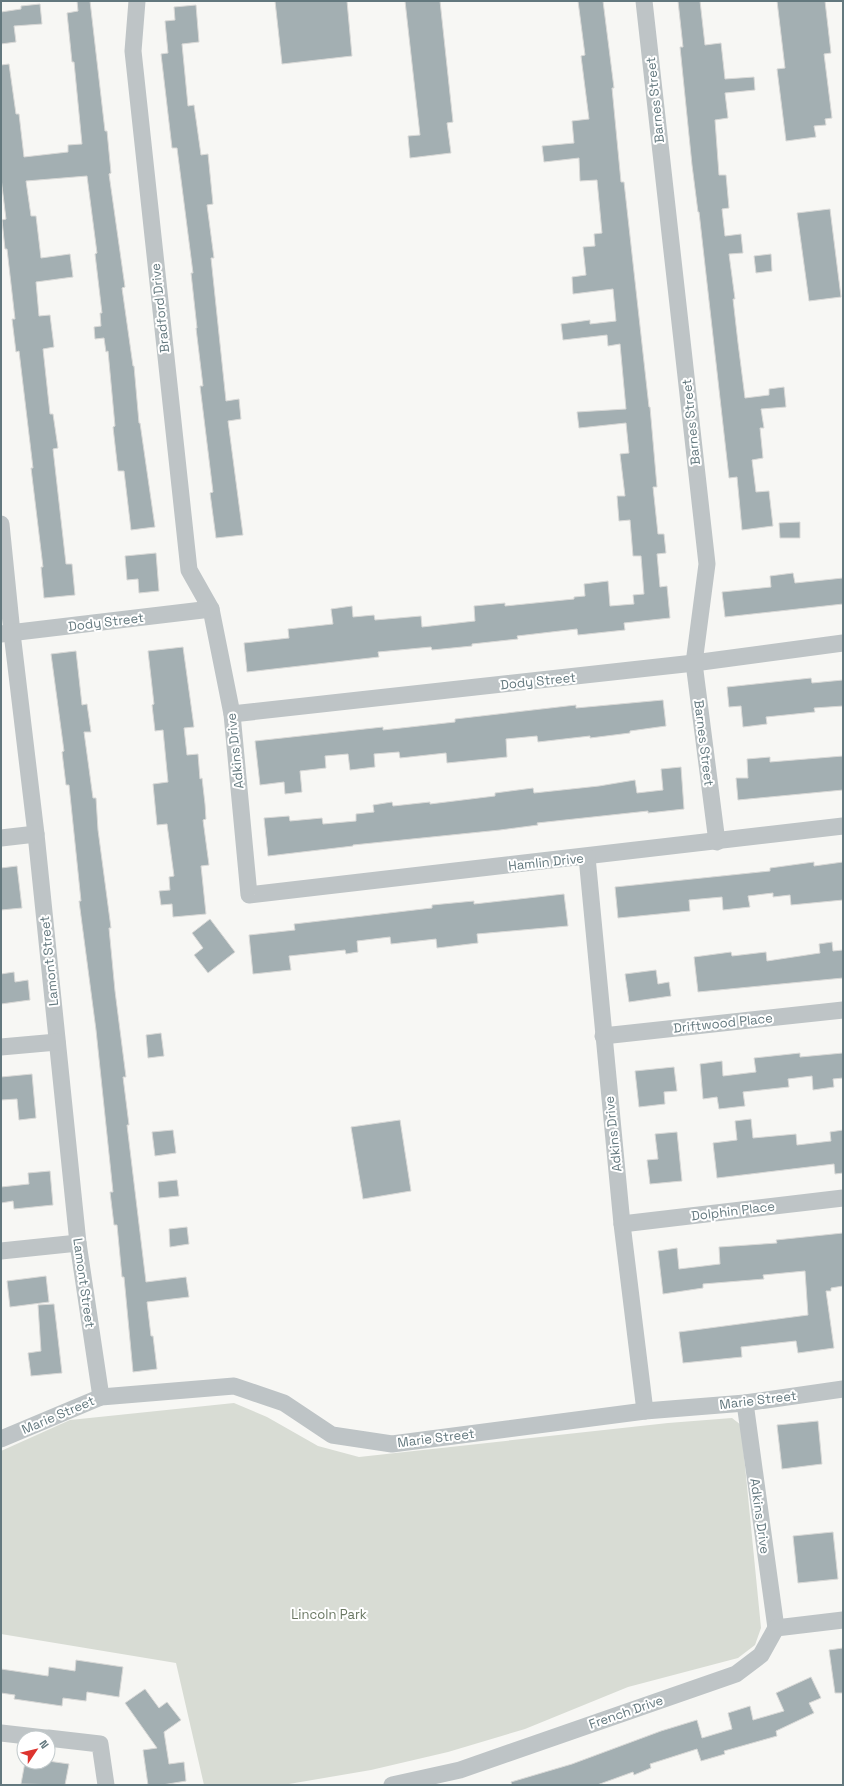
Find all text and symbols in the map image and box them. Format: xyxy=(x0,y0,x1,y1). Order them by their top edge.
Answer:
street label: Barnes Street xyxy=(642,56,668,144)
street label: Bradford Drive xyxy=(147,262,173,354)
street label: Barnes Street xyxy=(678,378,704,466)
street label: Dody Street xyxy=(67,609,145,635)
street label: Dody Street xyxy=(499,669,577,693)
street label: Barnes Street xyxy=(690,699,718,787)
street label: Adkins Drive xyxy=(223,712,247,790)
street label: Hamlin Drive xyxy=(507,850,585,874)
street label: Lamont Street xyxy=(36,915,62,1007)
street label: Driftwood Place xyxy=(672,1009,774,1037)
street label: Adkins Drive xyxy=(601,1095,625,1173)
street label: Dolphin Place xyxy=(690,1197,776,1225)
street label: Lamont Street xyxy=(69,1237,99,1329)
street label: Marie Street xyxy=(718,1387,798,1413)
street label: Marie Street xyxy=(19,1392,97,1438)
street label: Marie Street xyxy=(396,1425,476,1451)
street label: Adkins Drive xyxy=(746,1477,774,1555)
park label: Lincoln Park xyxy=(291,1606,367,1623)
street label: French Drive xyxy=(587,1691,665,1733)
north arrow xyxy=(16,1730,56,1770)
text: N xyxy=(36,1737,52,1751)

